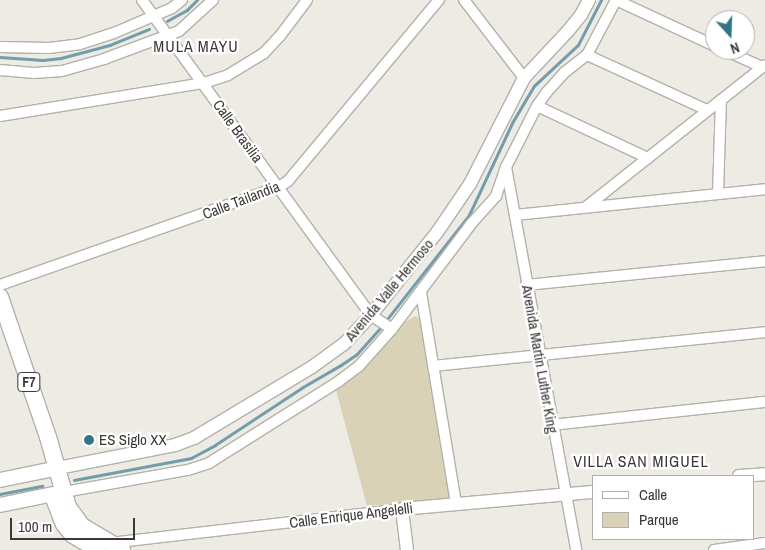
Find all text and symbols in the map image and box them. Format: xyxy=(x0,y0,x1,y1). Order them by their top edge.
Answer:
north arrow xyxy=(705,10,755,60)
district label: MULA MAYU xyxy=(152,36,240,56)
text: N xyxy=(728,38,742,58)
street label: Calle Brasilia xyxy=(209,96,267,166)
street label: Calle Tailandia xyxy=(200,177,282,223)
street label: Avenida Valle Hermoso xyxy=(341,235,437,345)
street label: Avenida Martin Luther King xyxy=(518,283,562,435)
road number: F7 xyxy=(16,371,42,394)
place label: ES Siglo XX xyxy=(99,431,167,449)
marker: ES Siglo XX xyxy=(83,434,95,446)
district label: VILLA SAN MIGUEL xyxy=(571,451,711,471)
legend xyxy=(592,475,755,540)
text: Calle xyxy=(639,484,667,505)
street label: Calle Enrique Angelelli xyxy=(288,498,414,532)
scale bar xyxy=(12,508,138,540)
text: Parque xyxy=(639,509,679,530)
text: 100 m xyxy=(18,516,52,537)

